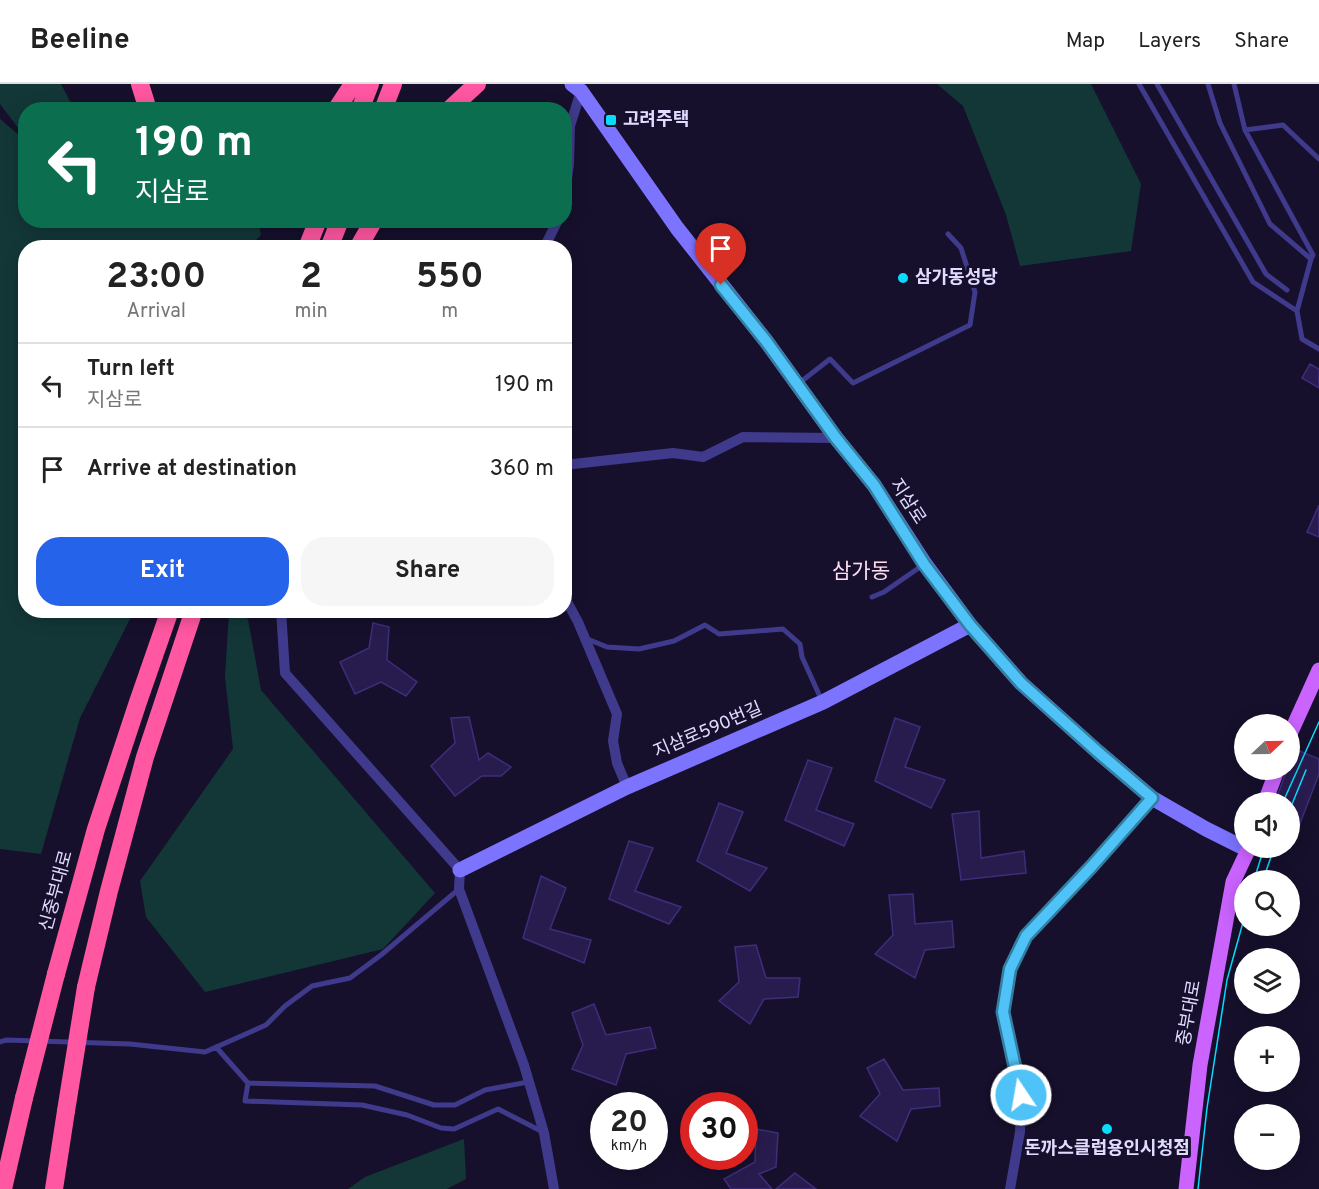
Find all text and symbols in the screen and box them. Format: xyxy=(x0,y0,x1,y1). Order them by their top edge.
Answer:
text: Beeline xyxy=(30,23,130,59)
text: Map xyxy=(1066,28,1105,55)
text: Layers xyxy=(1138,28,1201,55)
text: Share xyxy=(1234,28,1289,55)
place label: 고려주택 xyxy=(623,109,689,132)
marker: 고려주택 xyxy=(604,113,618,127)
text: 190 m xyxy=(135,118,253,171)
icon: left xyxy=(36,126,114,204)
text: 지삼로 xyxy=(135,177,210,211)
pin xyxy=(695,223,746,285)
icon: arrive xyxy=(704,232,737,265)
text: 23:00 xyxy=(106,255,206,301)
text: 2 xyxy=(300,255,322,301)
text: 550 xyxy=(416,255,484,301)
place label: 삼가동성당 xyxy=(915,267,998,290)
marker: 삼가동성당 xyxy=(896,271,910,285)
text: Arrival xyxy=(126,299,186,325)
text: min xyxy=(294,299,328,325)
text: m xyxy=(441,299,458,325)
text: Turn left xyxy=(87,356,175,383)
icon: left xyxy=(36,369,69,402)
text: 190 m xyxy=(495,372,554,399)
text: 지삼로 xyxy=(87,388,142,414)
icon: arrive xyxy=(36,453,69,486)
text: Arrive at destination xyxy=(87,456,297,483)
text: 360 m xyxy=(490,456,554,483)
street label: 지삼로 xyxy=(884,475,930,529)
button: Exit xyxy=(36,537,289,606)
button: Share xyxy=(301,537,554,606)
district label: 삼가동 xyxy=(832,559,890,586)
street label: 지삼로590번길 xyxy=(650,698,766,764)
north arrow xyxy=(1234,714,1300,780)
map controls xyxy=(1234,714,1300,1170)
button: sound xyxy=(1234,792,1300,858)
street label: 신중부대로 xyxy=(35,848,79,934)
button: search xyxy=(1234,870,1300,936)
button: layers xyxy=(1234,948,1300,1014)
street label: 중부대로 xyxy=(1173,978,1207,1048)
button: + xyxy=(1234,1026,1300,1092)
position arrow xyxy=(989,1063,1053,1127)
speed limit sign: 30 xyxy=(680,1092,758,1170)
button: − xyxy=(1234,1104,1300,1170)
text: 20 xyxy=(610,1105,648,1142)
marker: 돈까스클럽용인시청점 xyxy=(1100,1122,1114,1136)
text: km/h xyxy=(611,1137,647,1156)
place label: 돈까스클럽용인시청점 xyxy=(1024,1138,1190,1161)

